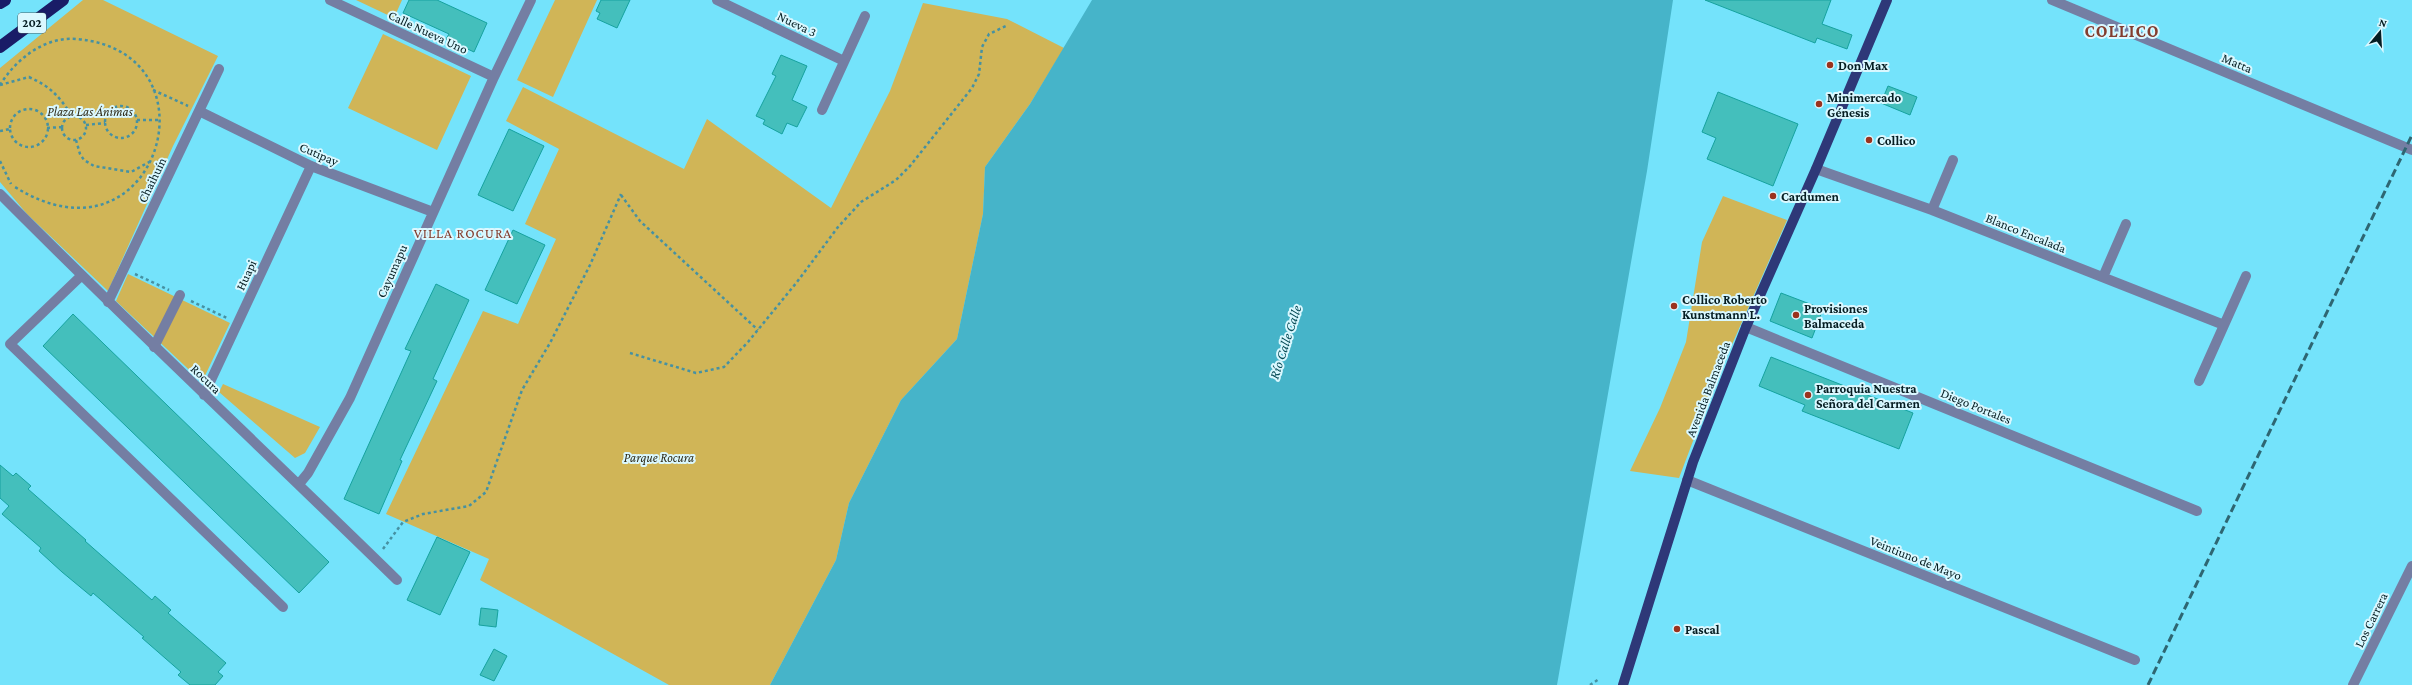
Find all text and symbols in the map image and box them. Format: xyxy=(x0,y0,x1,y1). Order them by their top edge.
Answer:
street label: Calle Nueva Uno xyxy=(386,7,470,57)
street label: Nueva 3 xyxy=(775,8,819,40)
north arrow xyxy=(2360,12,2400,52)
road number: 202 xyxy=(18,13,46,33)
text: N xyxy=(2378,16,2389,30)
district label: COLLICO xyxy=(2085,22,2159,41)
street label: Matta xyxy=(2220,50,2254,76)
place label: Don Max xyxy=(1838,58,1888,73)
marker: Don Max xyxy=(1825,60,1835,70)
place label: Minimercado Génesis xyxy=(1827,90,1902,120)
marker: Minimercado Génesis xyxy=(1814,99,1824,109)
park label: Plaza Las Ánimas xyxy=(47,104,133,119)
place label: Collico xyxy=(1877,133,1916,148)
marker: Collico xyxy=(1864,135,1874,145)
street label: Cutipay xyxy=(297,139,342,169)
street label: Chaihuín xyxy=(135,155,169,205)
place label: Cardumen xyxy=(1781,189,1840,204)
marker: Cardumen xyxy=(1768,191,1778,201)
street label: Blanco Encalada xyxy=(1984,210,2068,256)
district label: VILLA ROCURA xyxy=(414,225,512,241)
street label: Cayumapu xyxy=(374,242,410,300)
street label: Huapi xyxy=(233,257,260,293)
place label: Collico Roberto Kunstmann L. xyxy=(1682,292,1767,322)
marker: Collico Roberto Kunstmann L. xyxy=(1669,301,1679,311)
place label: Provisiones Balmaceda xyxy=(1804,301,1868,331)
water label: Río Calle Calle xyxy=(1266,302,1305,381)
marker: Provisiones Balmaceda xyxy=(1791,310,1801,320)
street label: Avenida Balmaceda xyxy=(1683,339,1733,439)
street label: Rocura xyxy=(188,361,224,397)
place label: Parroquia Nuestra Señora del Carmen xyxy=(1816,381,1920,411)
street label: Diego Portales xyxy=(1939,385,2013,427)
marker: Parroquia Nuestra Señora del Carmen xyxy=(1803,390,1813,400)
park label: Parque Rocura xyxy=(624,450,694,465)
street label: Veintiuno de Mayo xyxy=(1868,533,1964,583)
street label: Los Carrera xyxy=(2351,590,2391,650)
place label: Pascal xyxy=(1685,622,1720,637)
marker: Pascal xyxy=(1672,624,1682,634)

